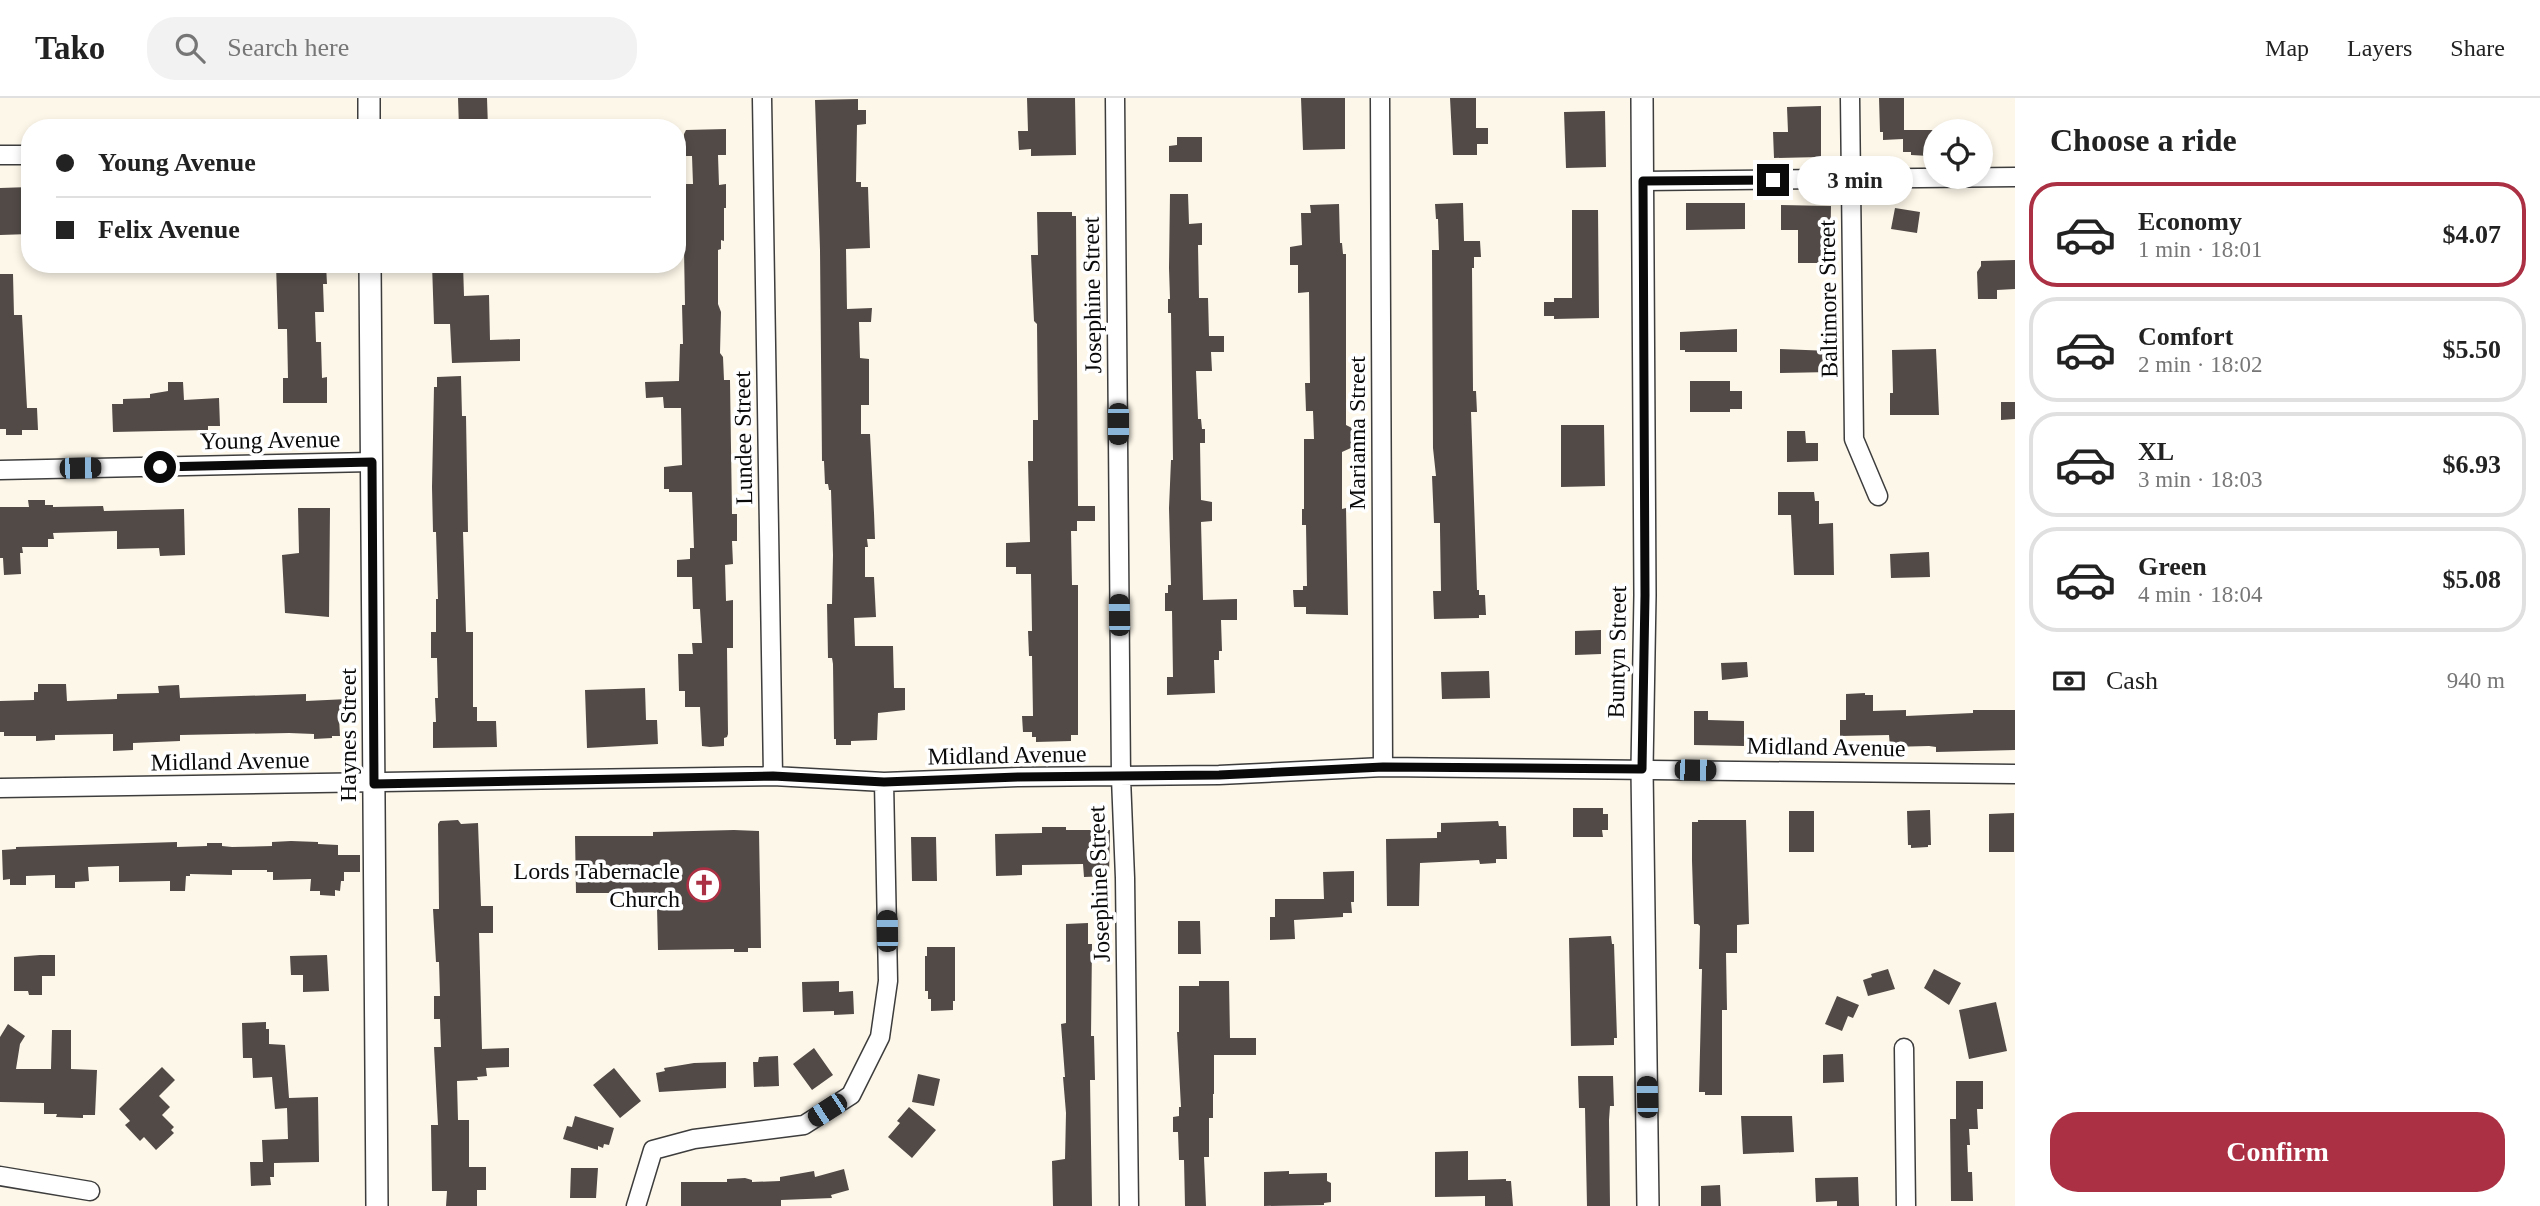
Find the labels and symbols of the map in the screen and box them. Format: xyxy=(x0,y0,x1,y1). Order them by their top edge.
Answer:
callout: 3 min xyxy=(1798,155,1913,204)
route end xyxy=(1757,164,1789,196)
street label: Josephine Street xyxy=(1078,216,1106,374)
street label: Baltimore Street xyxy=(1814,219,1842,378)
street label: Marianna Street xyxy=(1344,356,1370,510)
street label: Lundee Street xyxy=(729,370,757,505)
car xyxy=(1108,403,1129,445)
street label: Young Avenue xyxy=(200,426,340,454)
route start xyxy=(144,451,176,483)
car xyxy=(59,457,102,479)
street label: Buntyn Street xyxy=(1603,585,1631,719)
car xyxy=(1109,594,1130,636)
street label: Haynes Street xyxy=(335,668,361,802)
street label: Midland Avenue xyxy=(1746,733,1906,761)
street label: Midland Avenue xyxy=(927,741,1087,769)
street label: Midland Avenue xyxy=(150,747,310,775)
car xyxy=(1674,759,1717,781)
street label: Josephine Street xyxy=(1083,805,1115,963)
place label: Lords Tabernacle Church xyxy=(514,858,680,912)
church icon: Lords Tabernacle Church xyxy=(685,866,723,904)
car xyxy=(877,910,898,952)
car xyxy=(1637,1076,1658,1118)
car xyxy=(804,1090,851,1130)

